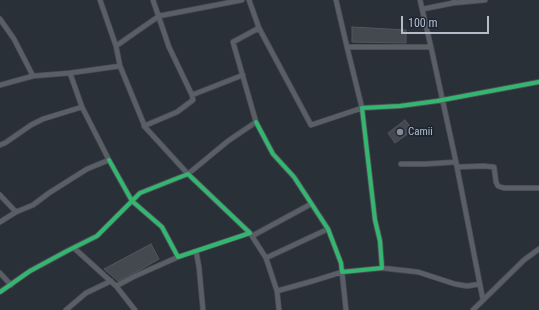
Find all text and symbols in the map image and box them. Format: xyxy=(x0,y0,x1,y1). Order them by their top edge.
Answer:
scale bar xyxy=(403,8,491,34)
text: 100 m xyxy=(408,16,438,30)
place label: Camii xyxy=(408,125,433,139)
marker: Camii xyxy=(395,127,405,137)

